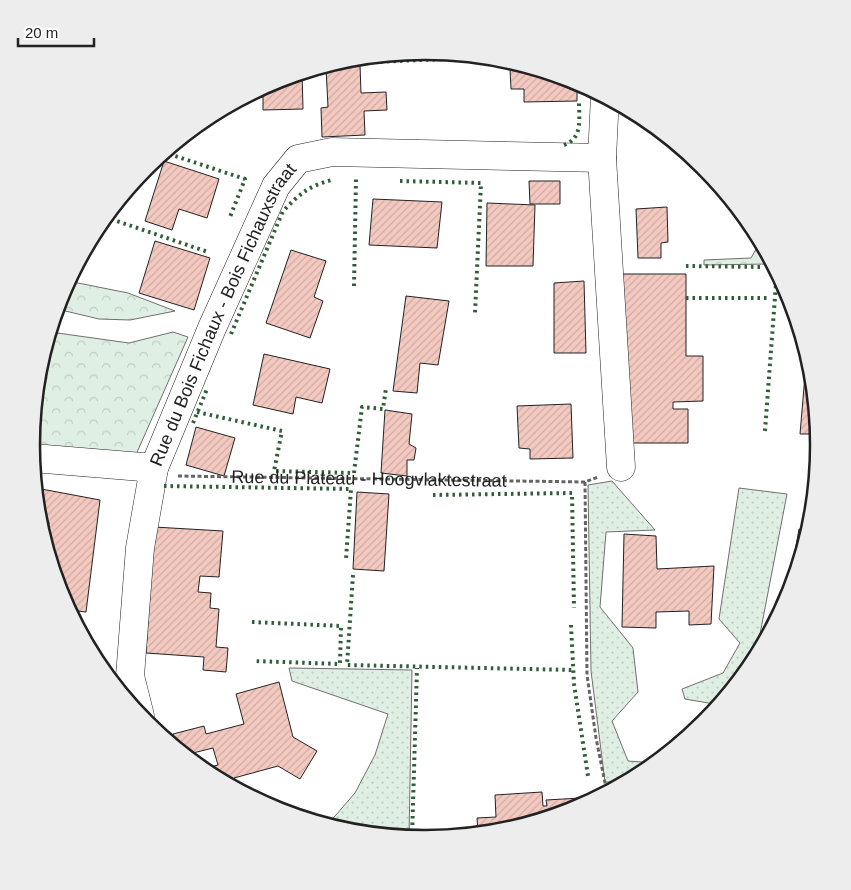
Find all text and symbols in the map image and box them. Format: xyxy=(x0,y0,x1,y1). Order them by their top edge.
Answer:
scale bar xyxy=(18,15,94,47)
text: 20 m xyxy=(25,24,58,41)
street label: Rue du Bois Fichaux - Bois Fichauxstraat xyxy=(146,159,300,469)
street label: Rue du Plateau - Hoogvlaktestraat xyxy=(231,467,507,491)

